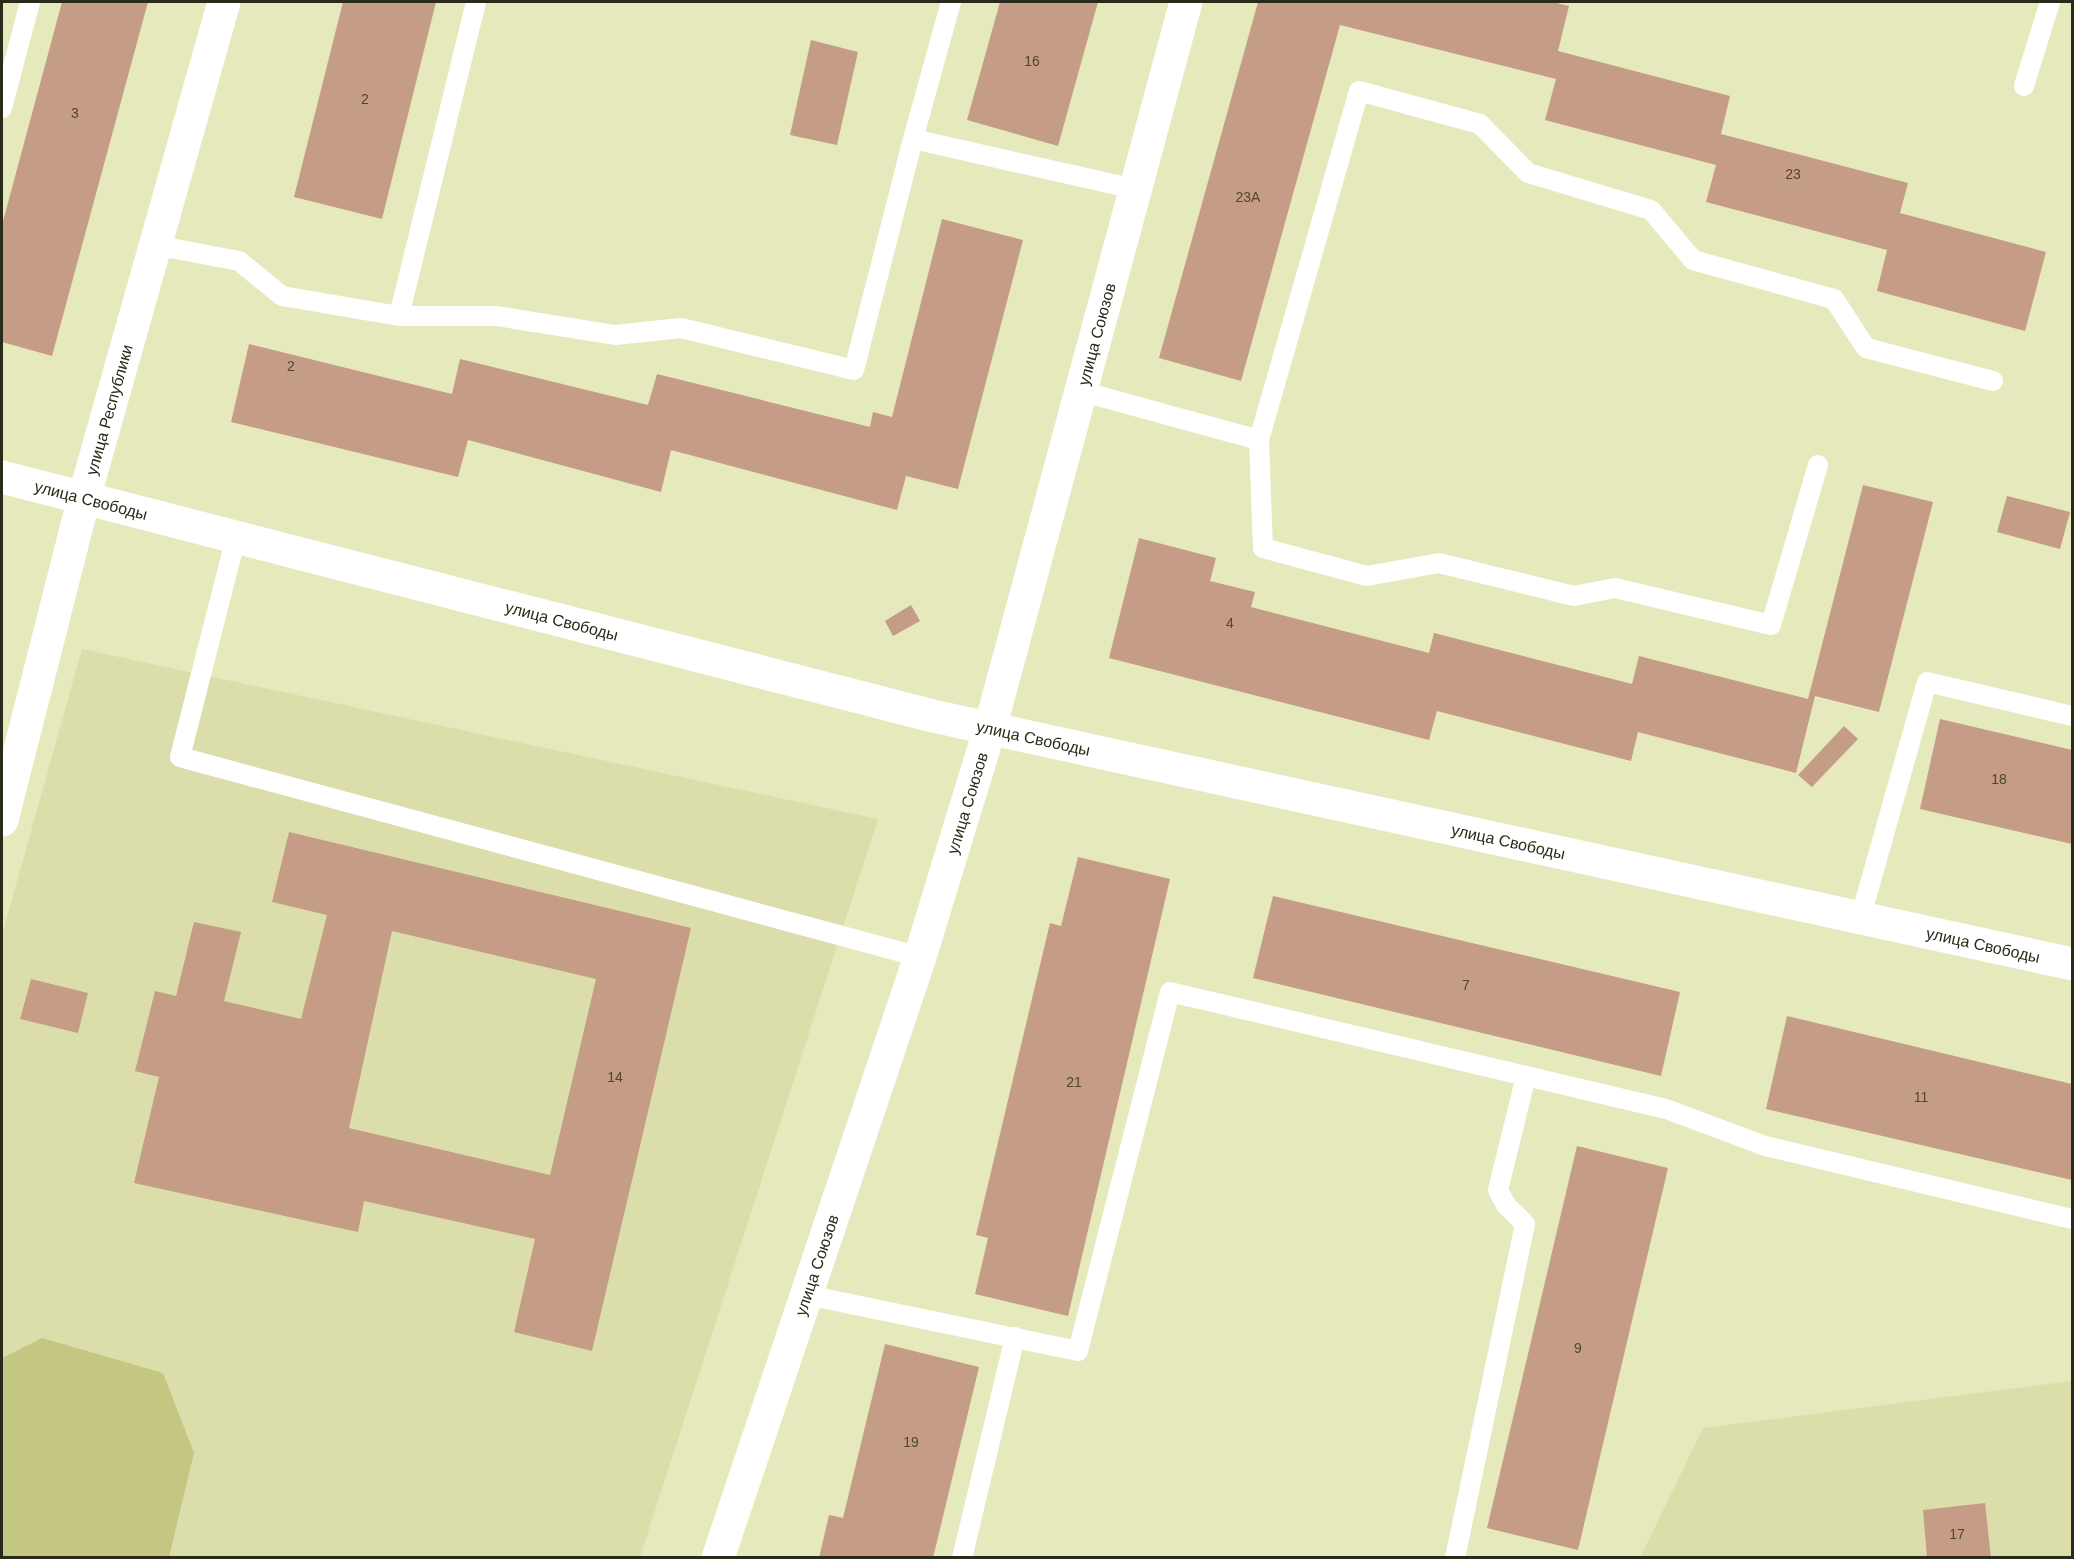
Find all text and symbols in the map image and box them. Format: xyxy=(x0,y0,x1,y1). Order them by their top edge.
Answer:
house number: 16 xyxy=(1024,53,1040,69)
house number: 2 xyxy=(361,91,369,107)
house number: 3 xyxy=(71,105,79,121)
house number: 23 xyxy=(1785,166,1801,182)
house number: 23А xyxy=(1236,189,1261,205)
street label: улица Союзов xyxy=(1074,281,1118,387)
street label: улица Республики xyxy=(82,343,135,477)
house number: 2 xyxy=(287,358,295,374)
street label: улица Свободы xyxy=(33,477,149,523)
street label: улица Свободы xyxy=(504,598,620,643)
house number: 4 xyxy=(1226,615,1234,631)
street label: улица Свободы xyxy=(975,717,1092,759)
street label: улица Союзов xyxy=(944,750,991,856)
house number: 18 xyxy=(1991,771,2007,787)
street label: улица Свободы xyxy=(1450,821,1567,862)
street label: улица Свободы xyxy=(1925,924,2042,965)
house number: 7 xyxy=(1462,977,1470,993)
house number: 14 xyxy=(607,1069,623,1085)
house number: 21 xyxy=(1066,1074,1082,1090)
house number: 11 xyxy=(1914,1089,1928,1105)
street label: улица Союзов xyxy=(792,1212,841,1318)
house number: 9 xyxy=(1574,1340,1582,1356)
house number: 19 xyxy=(903,1434,919,1450)
house number: 17 xyxy=(1949,1526,1965,1542)

